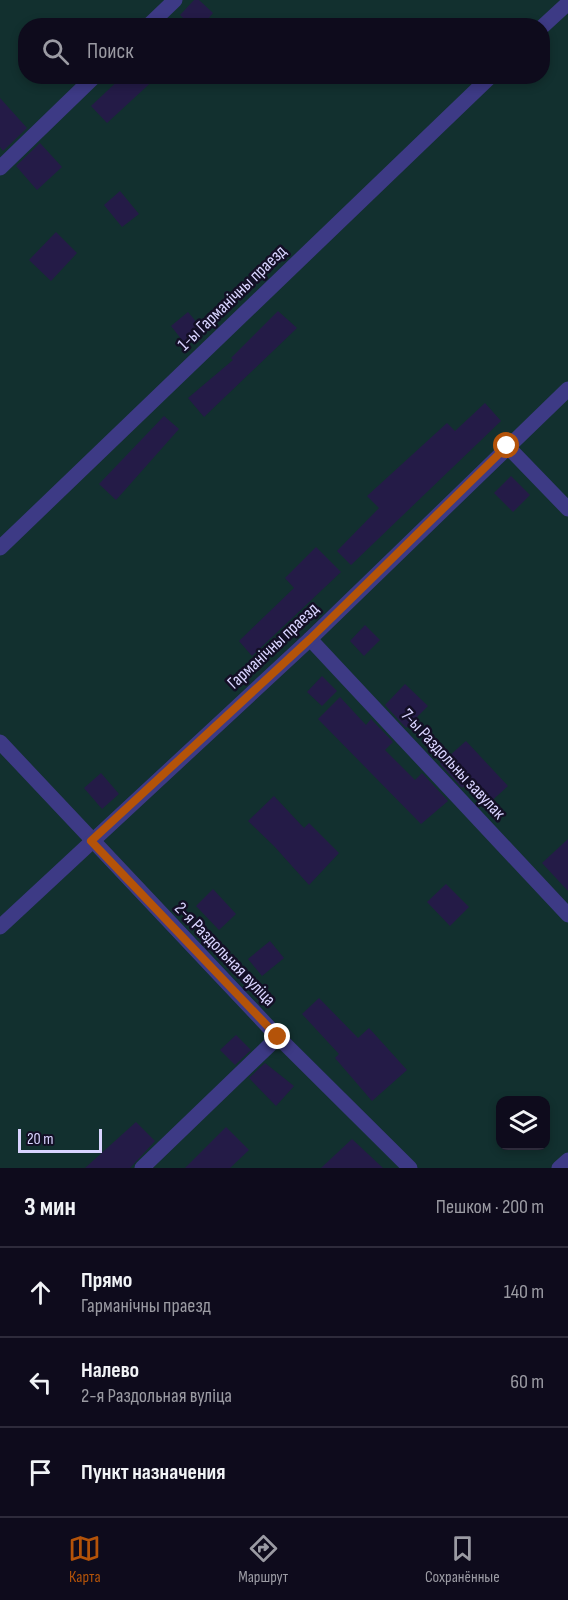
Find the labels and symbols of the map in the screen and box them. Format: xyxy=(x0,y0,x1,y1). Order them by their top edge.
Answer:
street label: 1-ы Гарманічны праезд xyxy=(173,241,291,355)
route start xyxy=(493,432,519,458)
street label: Гарманічны праезд xyxy=(223,598,323,694)
street label: 7-ы Раздольны завулак xyxy=(396,704,510,824)
street label: 2-я Раздольная вуліца xyxy=(170,898,280,1010)
route end xyxy=(264,1023,290,1049)
scale bar xyxy=(18,1126,102,1154)

